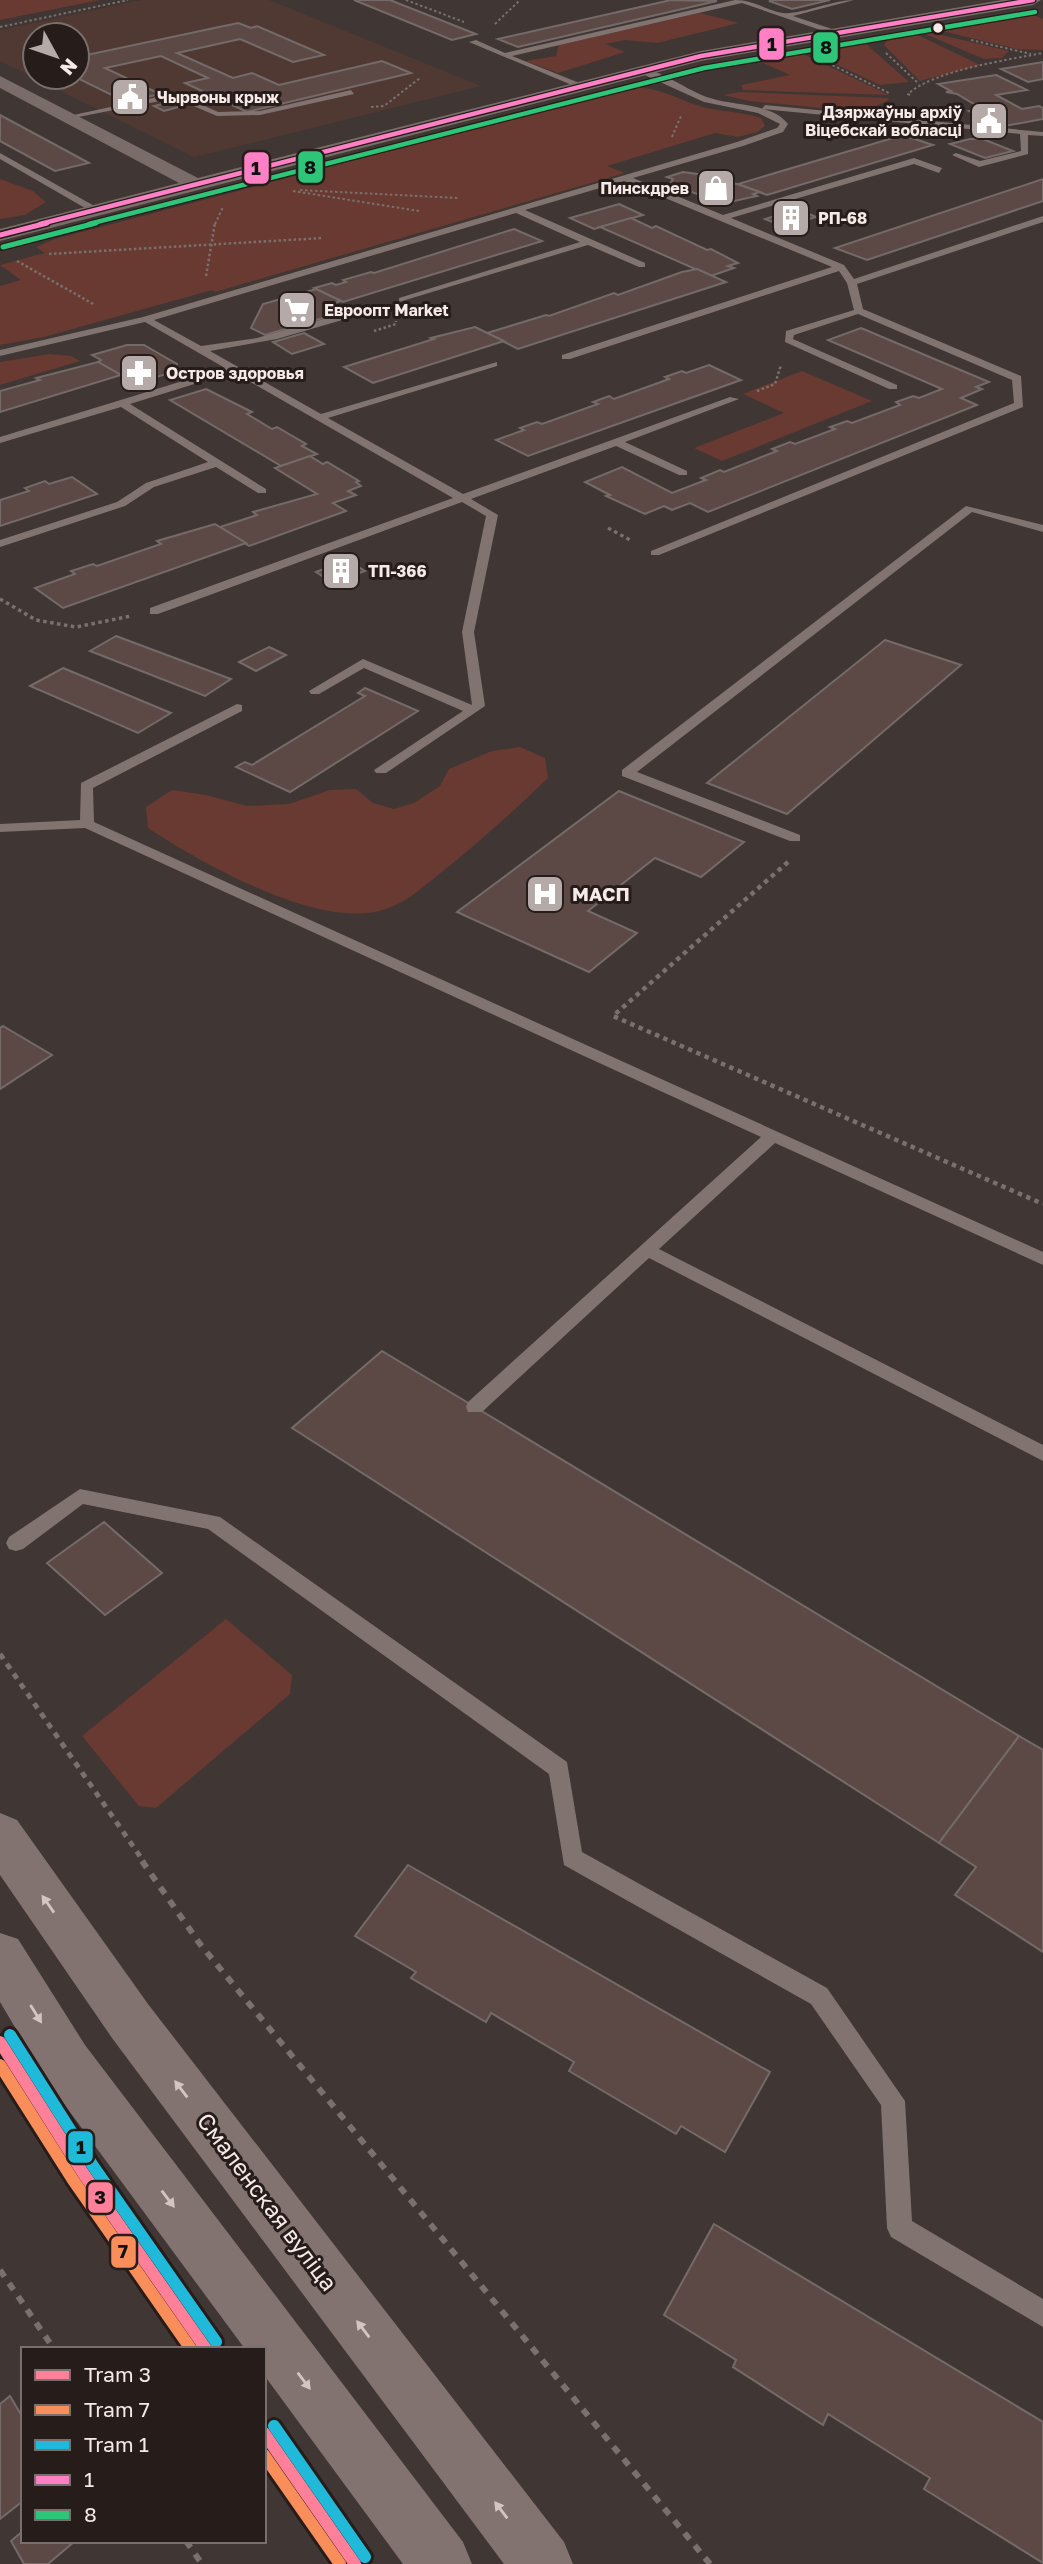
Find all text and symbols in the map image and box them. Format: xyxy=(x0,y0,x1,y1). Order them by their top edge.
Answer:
north arrow xyxy=(21,21,91,91)
unlabelled marker xyxy=(931,21,945,35)
line badge: 1 xyxy=(758,27,785,61)
line badge: 8 xyxy=(812,31,839,64)
text: 1 xyxy=(767,32,777,55)
text: 8 xyxy=(820,35,832,58)
text: N xyxy=(56,54,83,80)
public building icon: Чырвоны крыж xyxy=(109,76,151,118)
place label: Чырвоны крыж xyxy=(157,87,279,107)
public building icon: Дзяржаўны архіў Віцебскай вобласці xyxy=(968,100,1010,142)
place label: Дзяржаўны архіў Віцебскай вобласці xyxy=(805,102,962,140)
line badge: 8 xyxy=(297,150,324,184)
line badge: 1 xyxy=(243,151,270,185)
text: 8 xyxy=(304,155,316,178)
text: 1 xyxy=(251,156,261,179)
shop icon: Пинскдрев xyxy=(695,167,737,209)
place label: Пинскдрев xyxy=(600,178,689,198)
building icon: РП-68 xyxy=(770,197,812,239)
place label: РП-68 xyxy=(818,208,867,228)
supermarket icon: Евроопт Market xyxy=(276,289,318,331)
place label: Евроопт Market xyxy=(324,300,449,320)
pharmacy icon: Остров здоровья xyxy=(118,352,160,394)
place label: Остров здоровья xyxy=(166,363,304,383)
building icon: ТП-366 xyxy=(320,550,362,592)
place label: ТП-366 xyxy=(368,561,427,581)
hospital icon: МАСП xyxy=(524,873,566,915)
place label: МАСП xyxy=(572,882,630,905)
one-way arrow xyxy=(41,1895,55,1913)
one-way arrow xyxy=(29,2004,42,2024)
one-way arrow xyxy=(175,2080,189,2098)
street label: Смаленская вуліца xyxy=(192,2107,344,2296)
line badge: 1 xyxy=(67,2130,94,2164)
text: 1 xyxy=(76,2135,86,2158)
line badge: 3 xyxy=(87,2181,114,2214)
text: 3 xyxy=(94,2185,106,2208)
one-way arrow xyxy=(161,2190,175,2208)
line badge: 7 xyxy=(110,2235,137,2269)
text: 7 xyxy=(118,2239,128,2262)
one-way arrow xyxy=(356,2320,371,2338)
legend xyxy=(21,2347,266,2543)
text: Tram 3 xyxy=(84,2361,151,2387)
one-way arrow xyxy=(297,2372,311,2390)
text: Tram 7 xyxy=(84,2396,150,2422)
text: Tram 1 xyxy=(84,2431,149,2457)
text: 1 xyxy=(84,2466,94,2492)
one-way arrow xyxy=(494,2500,508,2519)
text: 8 xyxy=(84,2501,97,2527)

